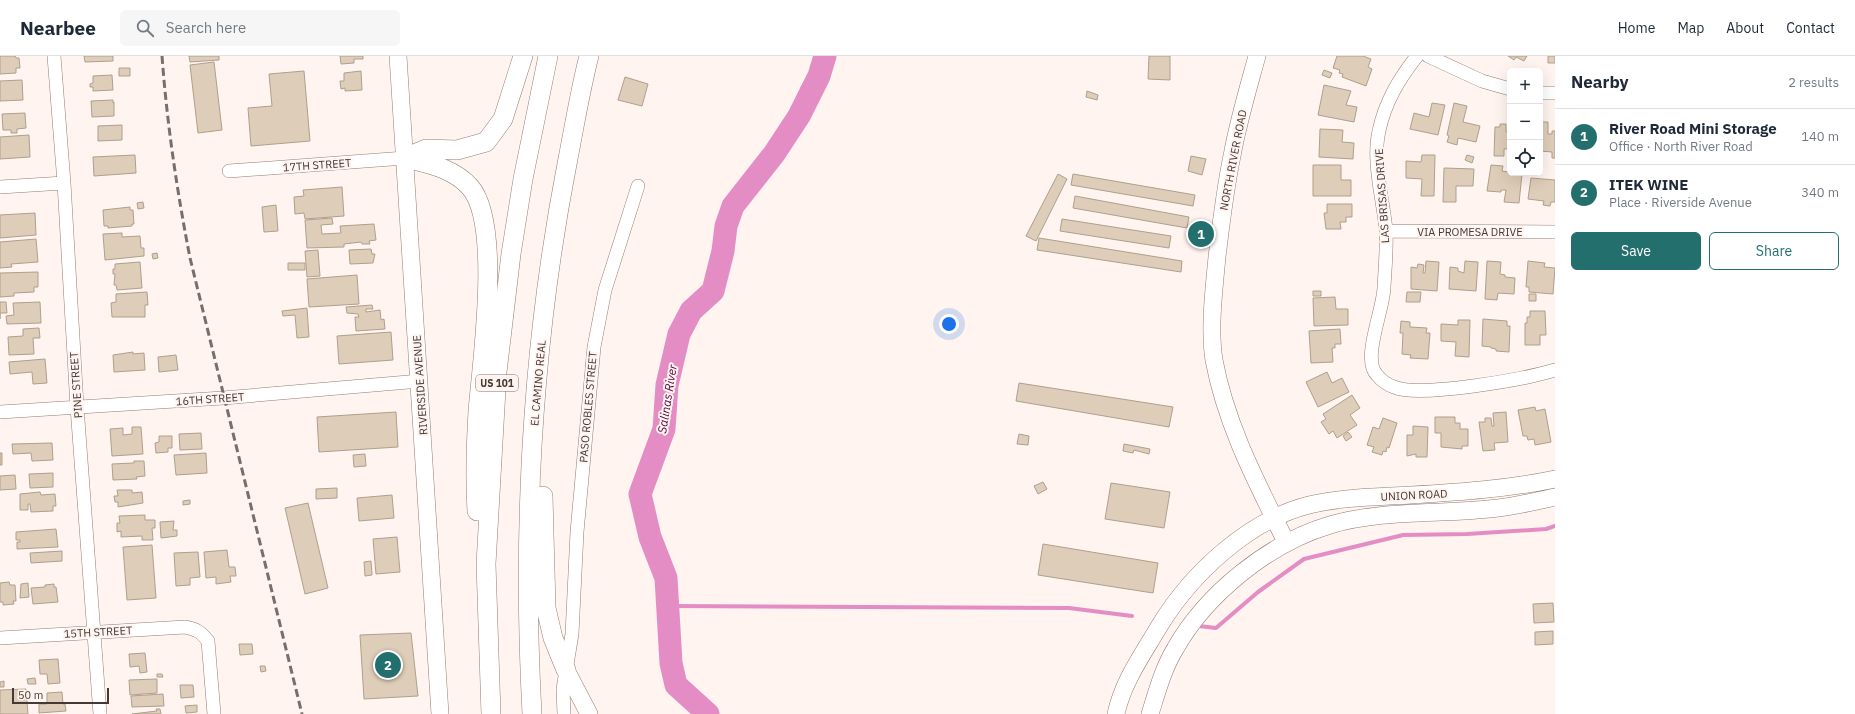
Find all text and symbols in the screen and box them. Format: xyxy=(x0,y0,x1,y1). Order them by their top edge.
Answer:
search box xyxy=(120,10,400,46)
text: Nearbee xyxy=(20,16,96,40)
icon: search xyxy=(134,17,156,39)
text: Search here xyxy=(166,18,246,37)
text: Home xyxy=(1618,19,1655,37)
text: Map xyxy=(1677,19,1704,37)
text: About xyxy=(1726,19,1764,37)
text: Contact xyxy=(1786,19,1835,37)
map controls xyxy=(1507,68,1543,176)
button: + xyxy=(1507,68,1543,104)
text: Nearby xyxy=(1571,71,1629,93)
text: 2 results xyxy=(1788,74,1839,91)
button: − xyxy=(1507,104,1543,140)
street label: NORTH RIVER ROAD xyxy=(1216,109,1250,211)
text: River Road Mini Storage xyxy=(1609,119,1777,138)
text: 1 xyxy=(1580,128,1588,145)
text: 140 m xyxy=(1801,128,1839,145)
text: Office · North River Road xyxy=(1609,138,1753,155)
button: locate xyxy=(1507,140,1543,176)
street label: LAS BRISAS DRIVE xyxy=(1372,148,1392,244)
street label: 17TH STREET xyxy=(282,156,352,174)
text: ITEK WINE xyxy=(1609,175,1688,194)
text: 2 xyxy=(1580,184,1588,201)
text: 340 m xyxy=(1801,184,1839,201)
text: Place · Riverside Avenue xyxy=(1609,194,1752,211)
pin: 1 xyxy=(1188,219,1214,249)
street label: VIA PROMESA DRIVE xyxy=(1417,225,1523,239)
button: Save xyxy=(1571,232,1701,270)
button: Share xyxy=(1709,232,1839,270)
your location xyxy=(939,314,959,334)
street label: RIVERSIDE AVENUE xyxy=(410,335,430,435)
street label: EL CAMINO REAL xyxy=(527,339,549,426)
street label: PASO ROBLES STREET xyxy=(576,350,600,463)
street label: PINE STREET xyxy=(67,351,85,419)
water label: Salinas River xyxy=(654,363,680,434)
road number: US 101 xyxy=(476,375,518,391)
street label: 16TH STREET xyxy=(175,390,245,408)
street label: UNION ROAD xyxy=(1380,486,1448,504)
street label: 15TH STREET xyxy=(63,623,133,641)
pin: 2 xyxy=(375,650,401,680)
scale bar xyxy=(12,686,109,705)
text: 50 m xyxy=(18,688,43,702)

